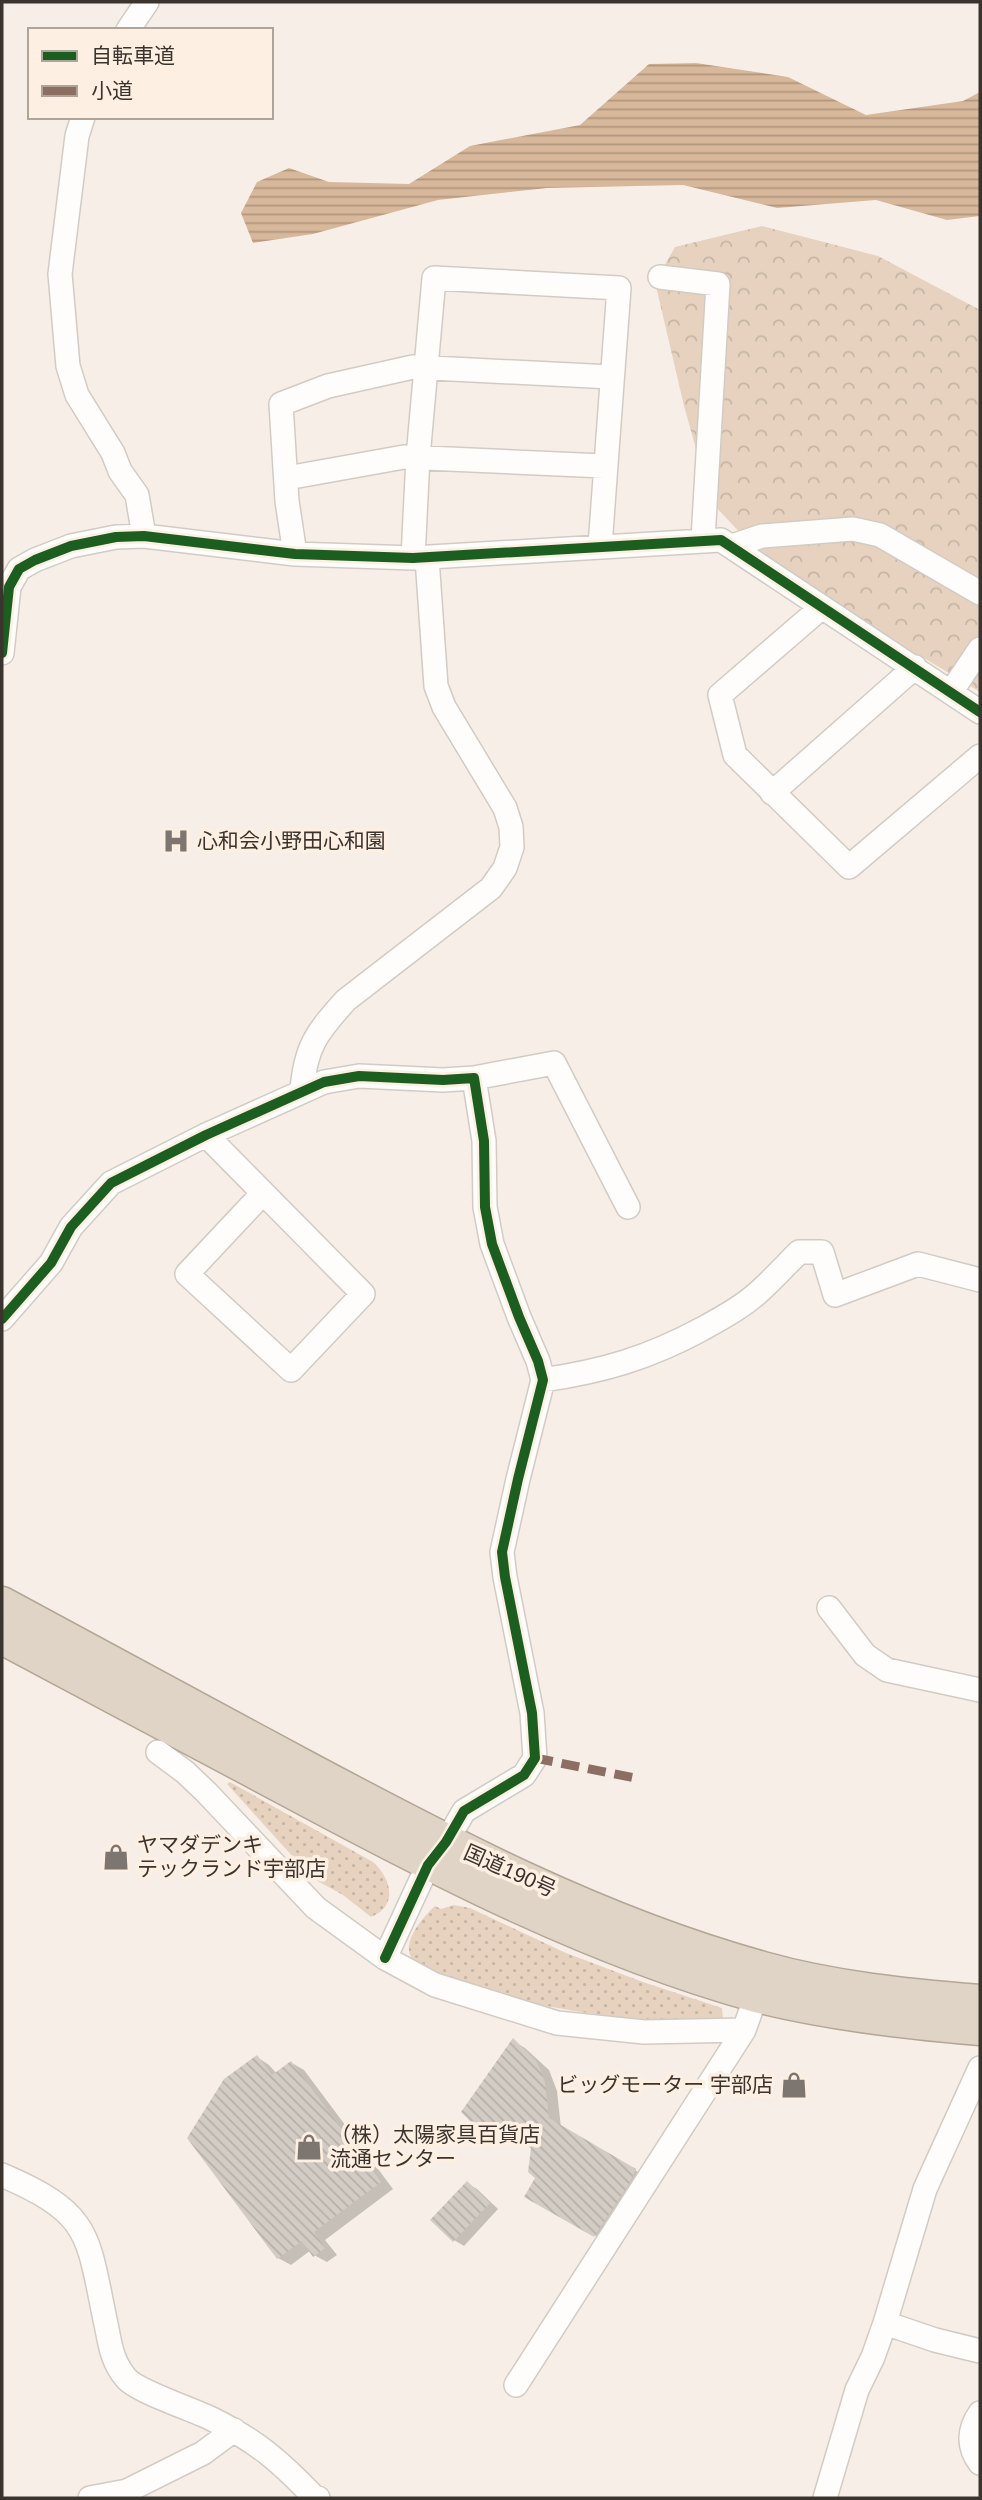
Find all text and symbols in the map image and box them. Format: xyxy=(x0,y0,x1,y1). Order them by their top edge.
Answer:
legend xyxy=(28,28,273,119)
text: 自転車道 xyxy=(91,44,175,67)
text: 小道 xyxy=(91,79,133,102)
hospital icon: 心和会小野田心和園 xyxy=(161,826,191,856)
place label: 心和会小野田心和園 xyxy=(197,829,386,852)
place label: ヤマダデンキ テックランド宇部店 xyxy=(137,1833,326,1880)
street label: 国道190号 xyxy=(461,1840,560,1901)
shop icon: ヤマダデンキ テックランド宇部店 xyxy=(101,1842,131,1872)
shop icon: ビッグモーター 宇部店 xyxy=(779,2070,809,2100)
place label: ビッグモーター 宇部店 xyxy=(557,2073,773,2096)
place label: （株）太陽家具百貨店 流通センター xyxy=(330,2123,540,2170)
shop icon: （株）太陽家具百貨店 流通センター xyxy=(294,2132,324,2162)

